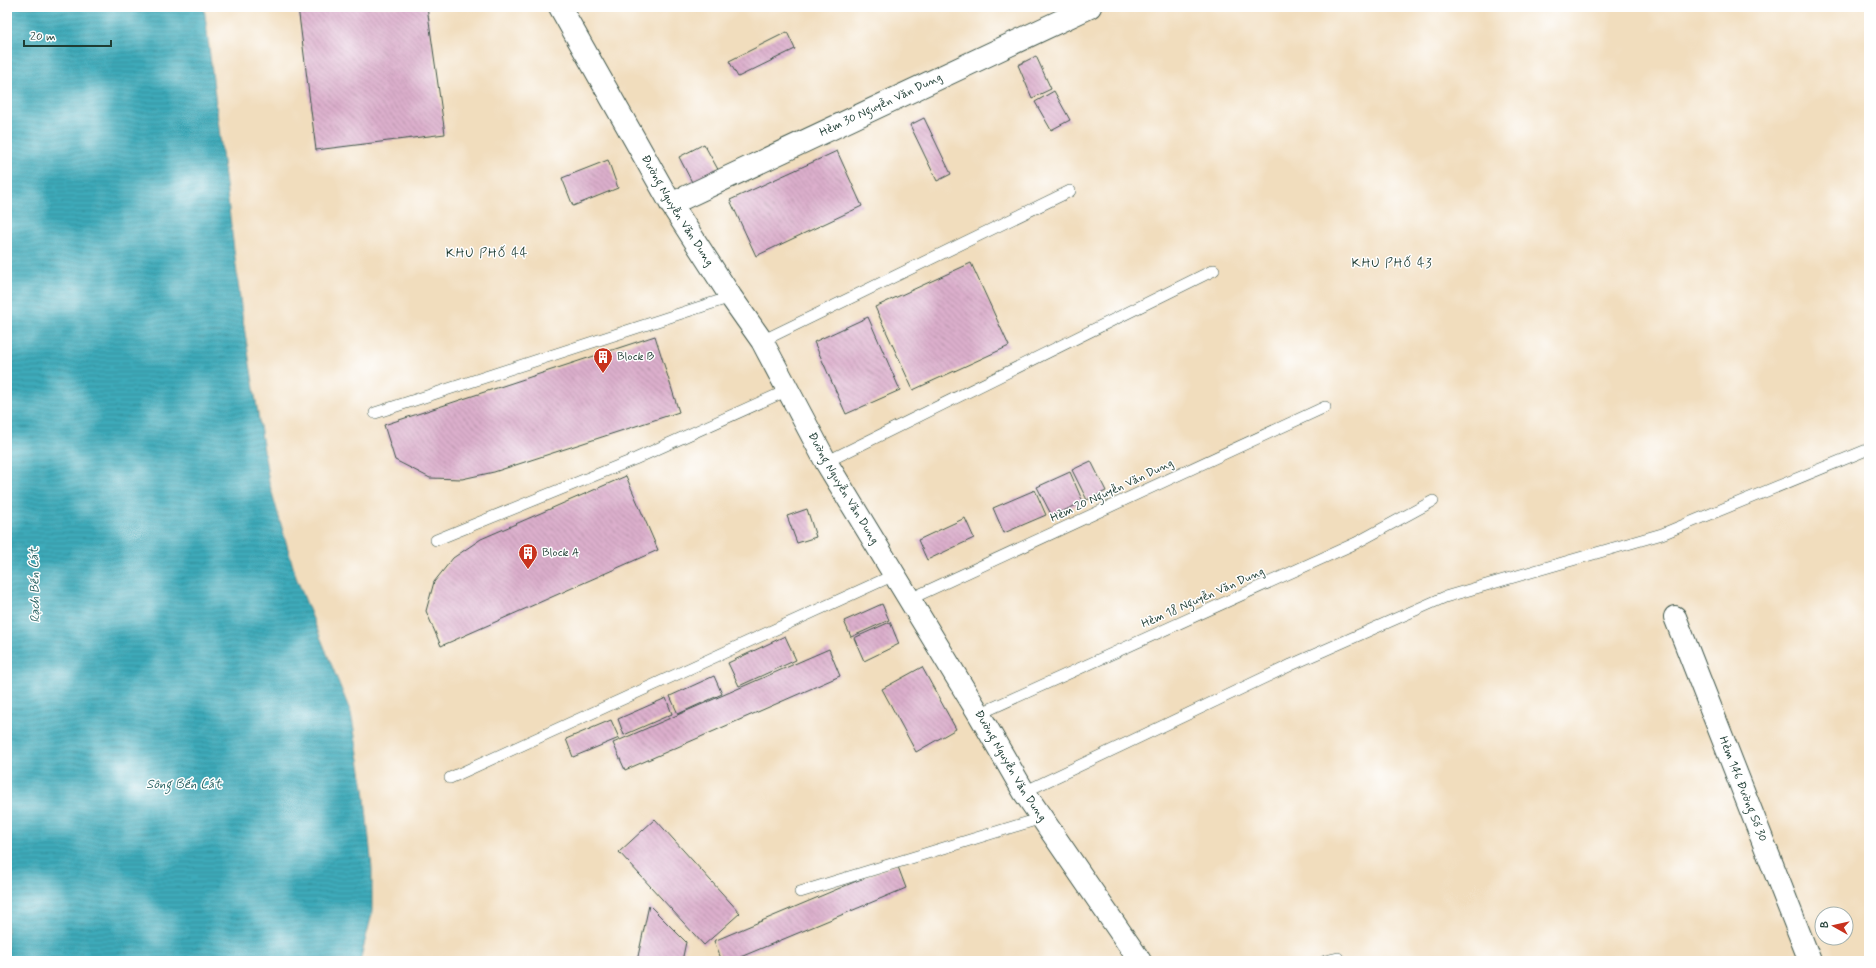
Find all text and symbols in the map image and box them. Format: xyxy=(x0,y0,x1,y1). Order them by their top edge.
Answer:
scale bar xyxy=(24,22,111,48)
text: 20 m xyxy=(30,29,56,45)
street label: Hẻm 30 Nguyễn Văn Dung xyxy=(817,70,945,141)
street label: Đường Nguyễn Văn Dung xyxy=(637,152,717,269)
district label: KHU PHỐ 44 xyxy=(446,245,528,262)
district label: KHU PHỐ 43 xyxy=(1351,255,1433,272)
building icon: Block B xyxy=(592,346,614,374)
place label: Block B xyxy=(617,349,655,365)
street label: Đường Nguyễn Văn Dung xyxy=(804,430,882,548)
street label: Hẻm 20 Nguyễn Văn Dung xyxy=(1048,455,1176,527)
building icon: Block A xyxy=(517,542,539,570)
place label: Block A xyxy=(542,545,579,561)
water label: Rạch Bến Cát xyxy=(26,546,44,623)
street label: Hẻm 18 Nguyễn Văn Dung xyxy=(1139,564,1267,633)
street label: Đường Nguyễn Văn Dung xyxy=(970,707,1050,825)
street label: Hẻm 146 Đường Số 30 xyxy=(1715,734,1771,844)
water label: Sông Bến Cát xyxy=(146,776,223,795)
north arrow xyxy=(1814,906,1854,946)
text: B xyxy=(1818,920,1833,929)

